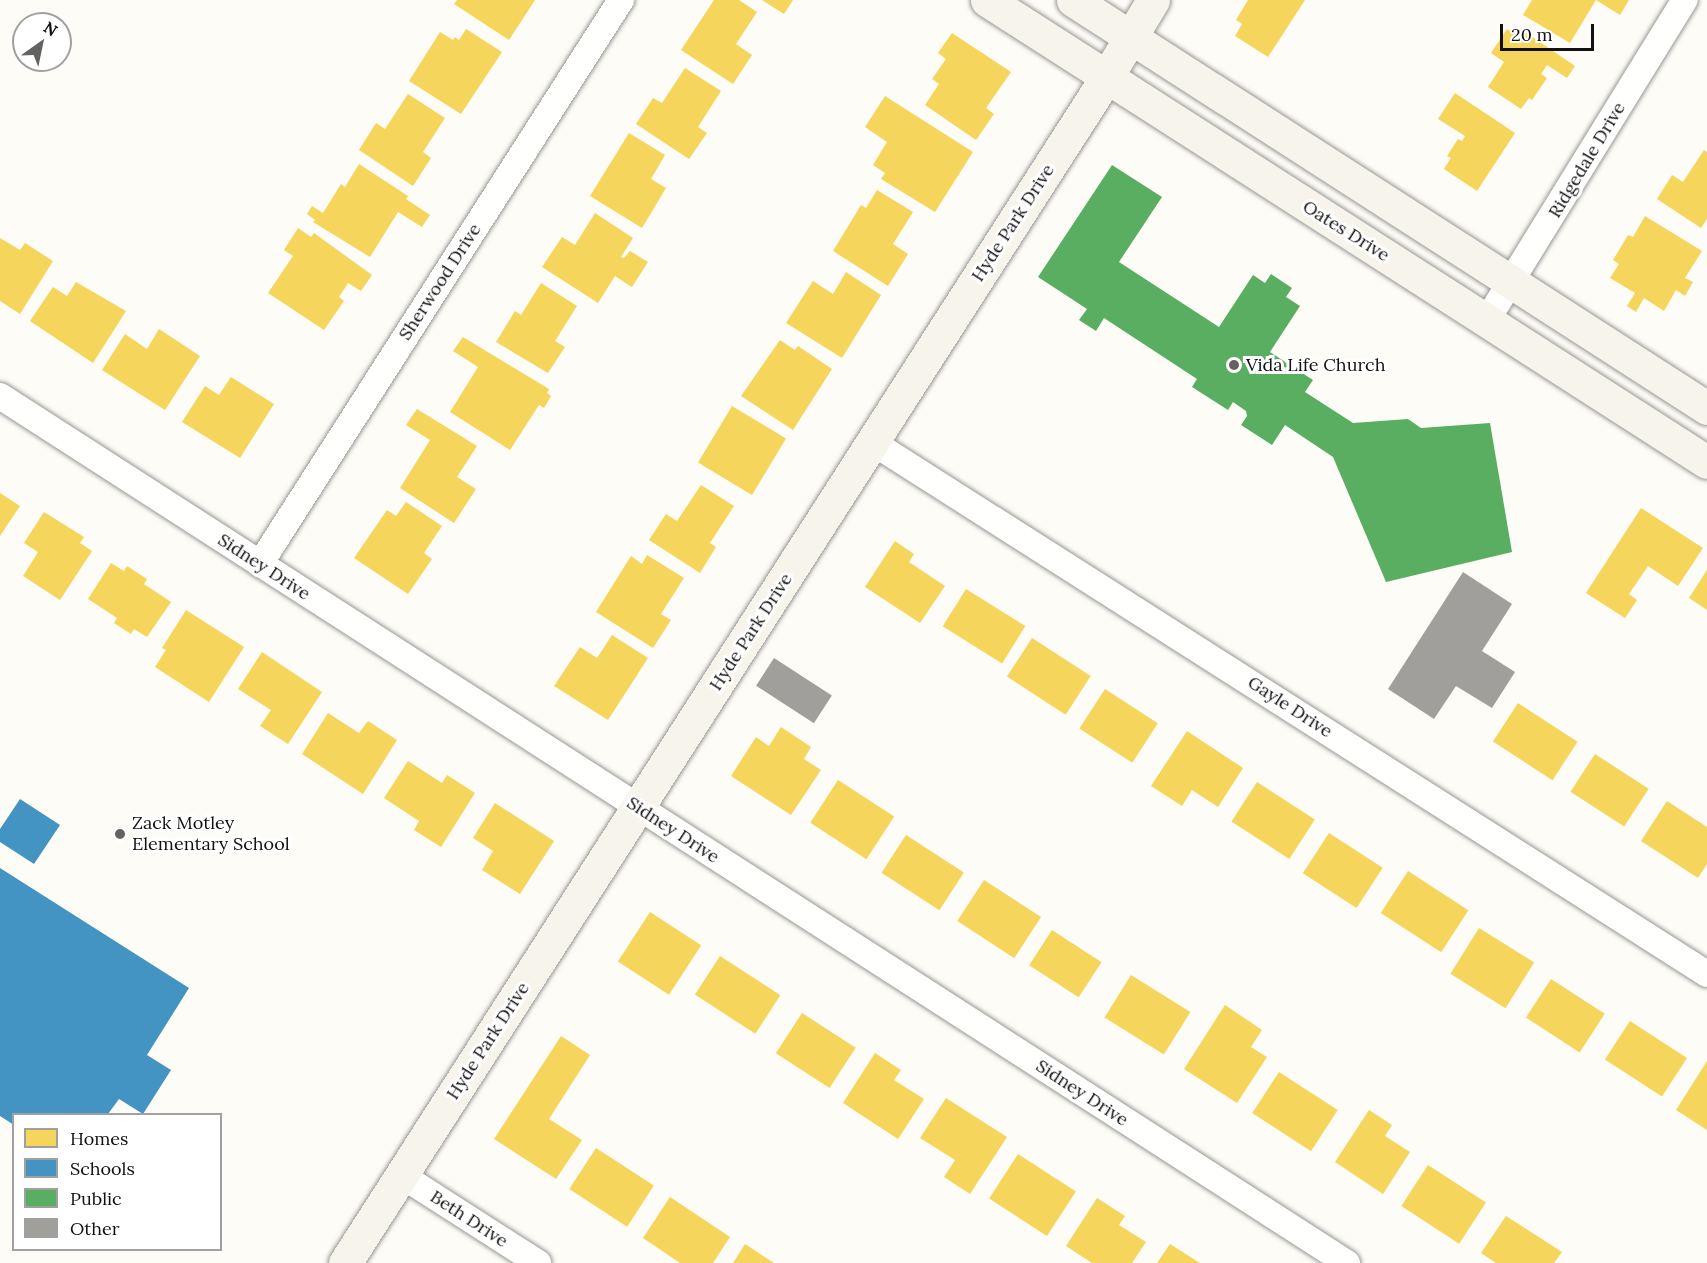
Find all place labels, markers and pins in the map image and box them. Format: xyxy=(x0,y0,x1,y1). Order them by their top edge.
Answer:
place label: Vida Life Church xyxy=(1246,354,1385,376)
marker: Vida Life Church xyxy=(1227,358,1241,372)
place label: Zack Motley Elementary School xyxy=(132,813,290,856)
marker: Zack Motley Elementary School xyxy=(113,827,127,841)

